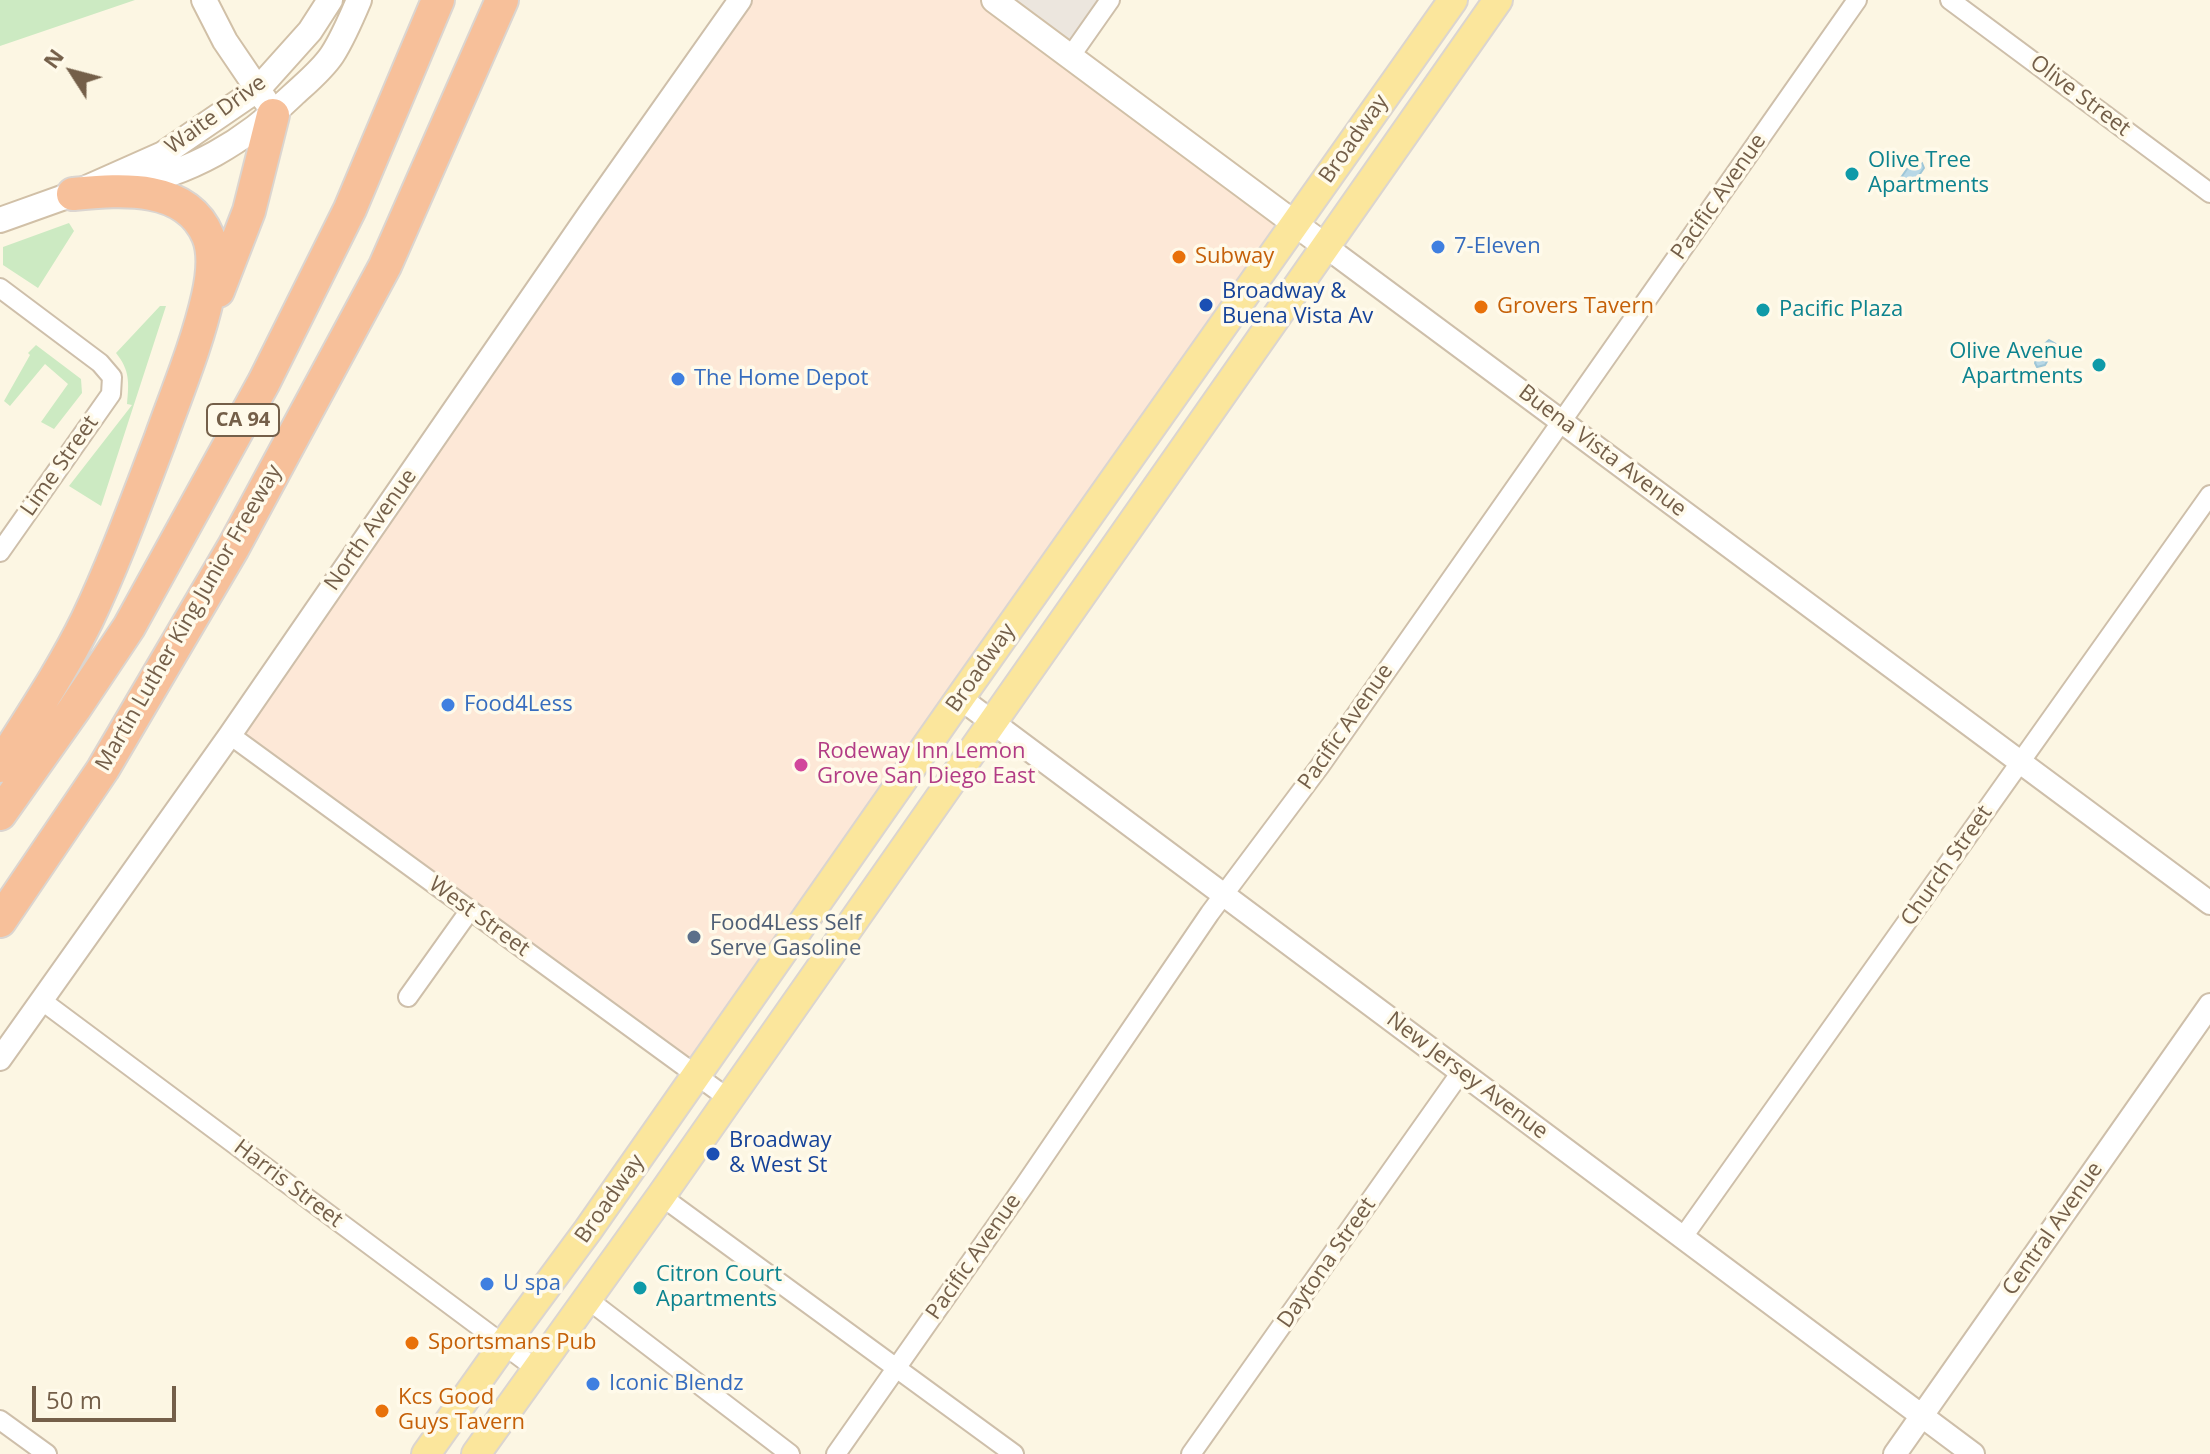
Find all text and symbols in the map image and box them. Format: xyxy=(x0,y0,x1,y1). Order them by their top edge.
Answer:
north arrow xyxy=(32,32,112,112)
text: N xyxy=(35,42,70,74)
street label: Olive Street xyxy=(2025,50,2135,142)
street label: Waite Drive xyxy=(161,70,271,160)
street label: Broadway xyxy=(1314,89,1394,189)
street label: Pacific Avenue xyxy=(1666,129,1772,265)
place label: Olive Tree Apartments xyxy=(1868,148,1989,200)
marker: Olive Tree Apartments xyxy=(1843,165,1861,183)
place label: 7-Eleven xyxy=(1454,234,1541,260)
marker: 7-Eleven xyxy=(1429,238,1447,256)
place label: Subway xyxy=(1195,244,1274,270)
marker: Subway xyxy=(1170,248,1188,266)
place label: Broadway & Buena Vista Av xyxy=(1222,279,1373,330)
place label: Grovers Tavern xyxy=(1497,294,1654,320)
marker: Broadway & Buena Vista Av xyxy=(1197,296,1215,314)
place label: Pacific Plaza xyxy=(1779,297,1903,323)
marker: Grovers Tavern xyxy=(1472,298,1490,316)
marker: Pacific Plaza xyxy=(1754,301,1772,319)
place label: Olive Avenue Apartments xyxy=(1949,339,2083,390)
marker: Olive Avenue Apartments xyxy=(2090,356,2108,374)
place label: The Home Depot xyxy=(694,366,868,392)
marker: The Home Depot xyxy=(669,370,687,388)
street label: Buena Vista Avenue xyxy=(1513,379,1691,523)
road number: CA 94 xyxy=(207,404,279,436)
street label: Lime Street xyxy=(16,411,104,521)
street label: Martin Luther King Junior Freeway xyxy=(90,460,288,776)
street label: North Avenue xyxy=(319,464,423,596)
street label: Broadway xyxy=(941,618,1021,718)
street label: Pacific Avenue xyxy=(1293,659,1399,795)
place label: Food4Less xyxy=(464,692,573,718)
marker: Food4Less xyxy=(439,696,457,714)
place label: Rodeway Inn Lemon Grove San Diego East xyxy=(817,739,1035,790)
marker: Rodeway Inn Lemon Grove San Diego East xyxy=(792,756,810,774)
street label: Church Street xyxy=(1896,801,1998,931)
street label: West Street xyxy=(423,872,535,962)
place label: Food4Less Self Serve Gasoline xyxy=(710,911,862,962)
marker: Food4Less Self Serve Gasoline xyxy=(685,928,703,946)
street label: New Jersey Avenue xyxy=(1381,1007,1553,1145)
place label: Broadway & West St xyxy=(729,1128,831,1180)
street label: Harris Street xyxy=(228,1134,348,1234)
marker: Broadway & West St xyxy=(704,1145,722,1163)
street label: Broadway xyxy=(570,1149,650,1249)
street label: Central Avenue xyxy=(1997,1157,2109,1301)
street label: Pacific Avenue xyxy=(921,1189,1027,1325)
street label: Daytona Street xyxy=(1272,1193,1382,1333)
place label: Citron Court Apartments xyxy=(656,1262,782,1314)
place label: U spa xyxy=(503,1271,561,1297)
marker: U spa xyxy=(478,1275,496,1293)
marker: Citron Court Apartments xyxy=(631,1279,649,1297)
place label: Sportsmans Pub xyxy=(428,1330,597,1356)
marker: Sportsmans Pub xyxy=(403,1334,421,1352)
scale bar xyxy=(36,1370,180,1420)
place label: Iconic Blendz xyxy=(609,1371,744,1397)
marker: Iconic Blendz xyxy=(584,1375,602,1393)
text: 50 m xyxy=(46,1383,102,1416)
place label: Kcs Good Guys Tavern xyxy=(398,1385,525,1436)
marker: Kcs Good Guys Tavern xyxy=(373,1402,391,1420)

